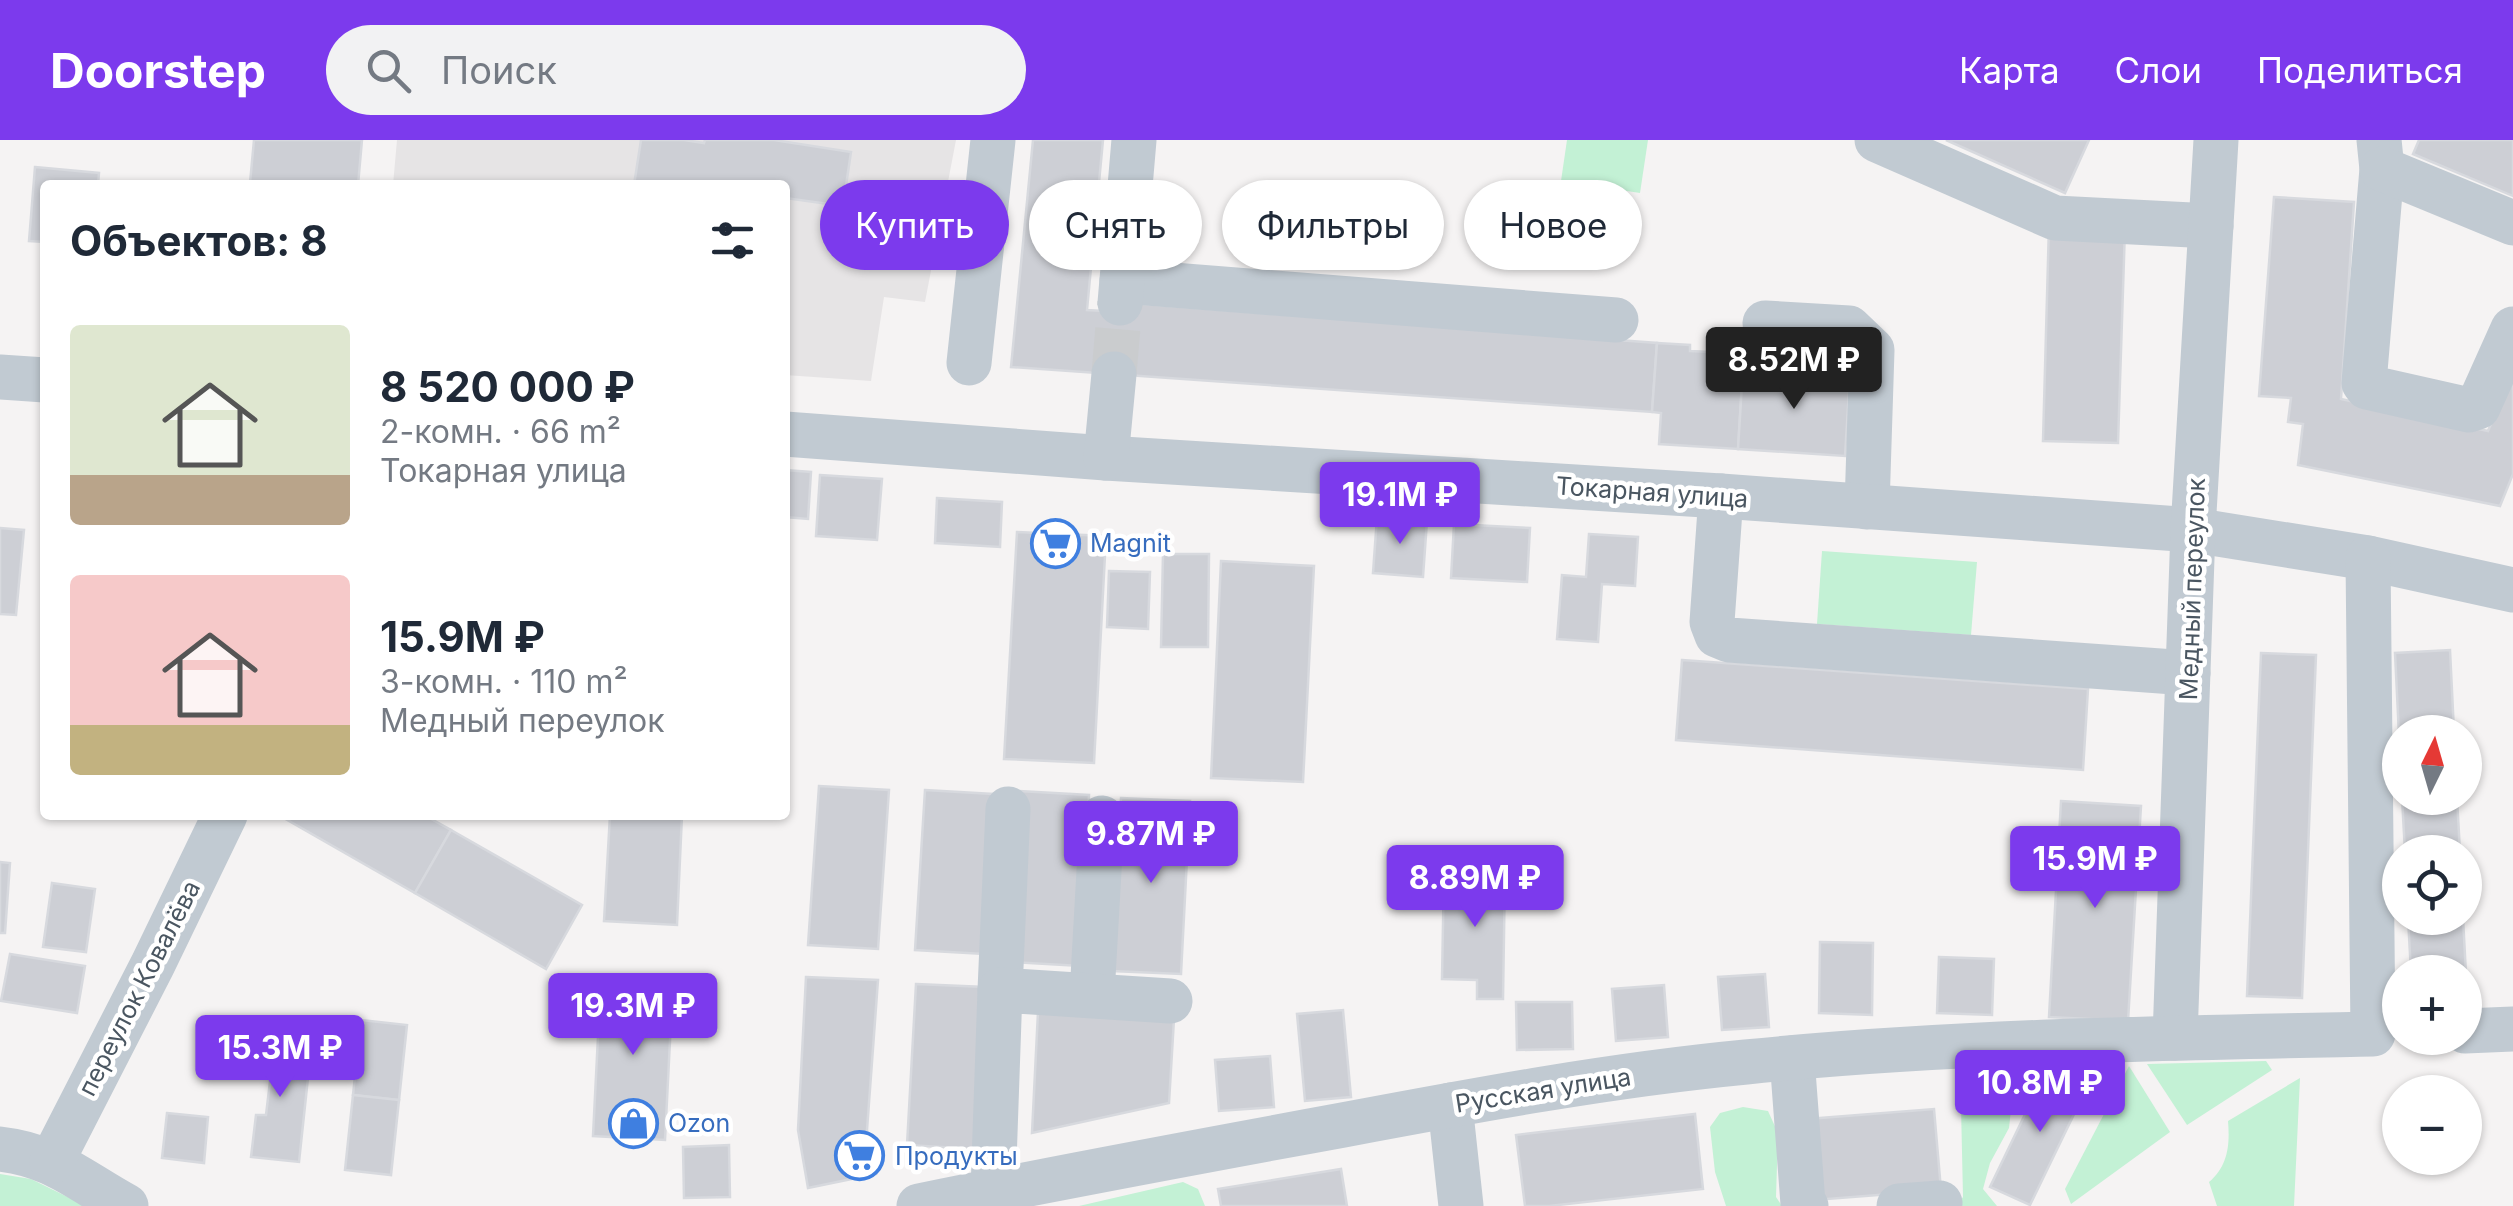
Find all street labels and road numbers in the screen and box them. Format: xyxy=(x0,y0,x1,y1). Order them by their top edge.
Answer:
street label: Токарная улица xyxy=(1555,470,1749,514)
street label: Медный переулок xyxy=(2173,477,2211,701)
street label: переулок Ковалёва xyxy=(72,875,206,1101)
street label: Русская улица xyxy=(1453,1061,1633,1119)

